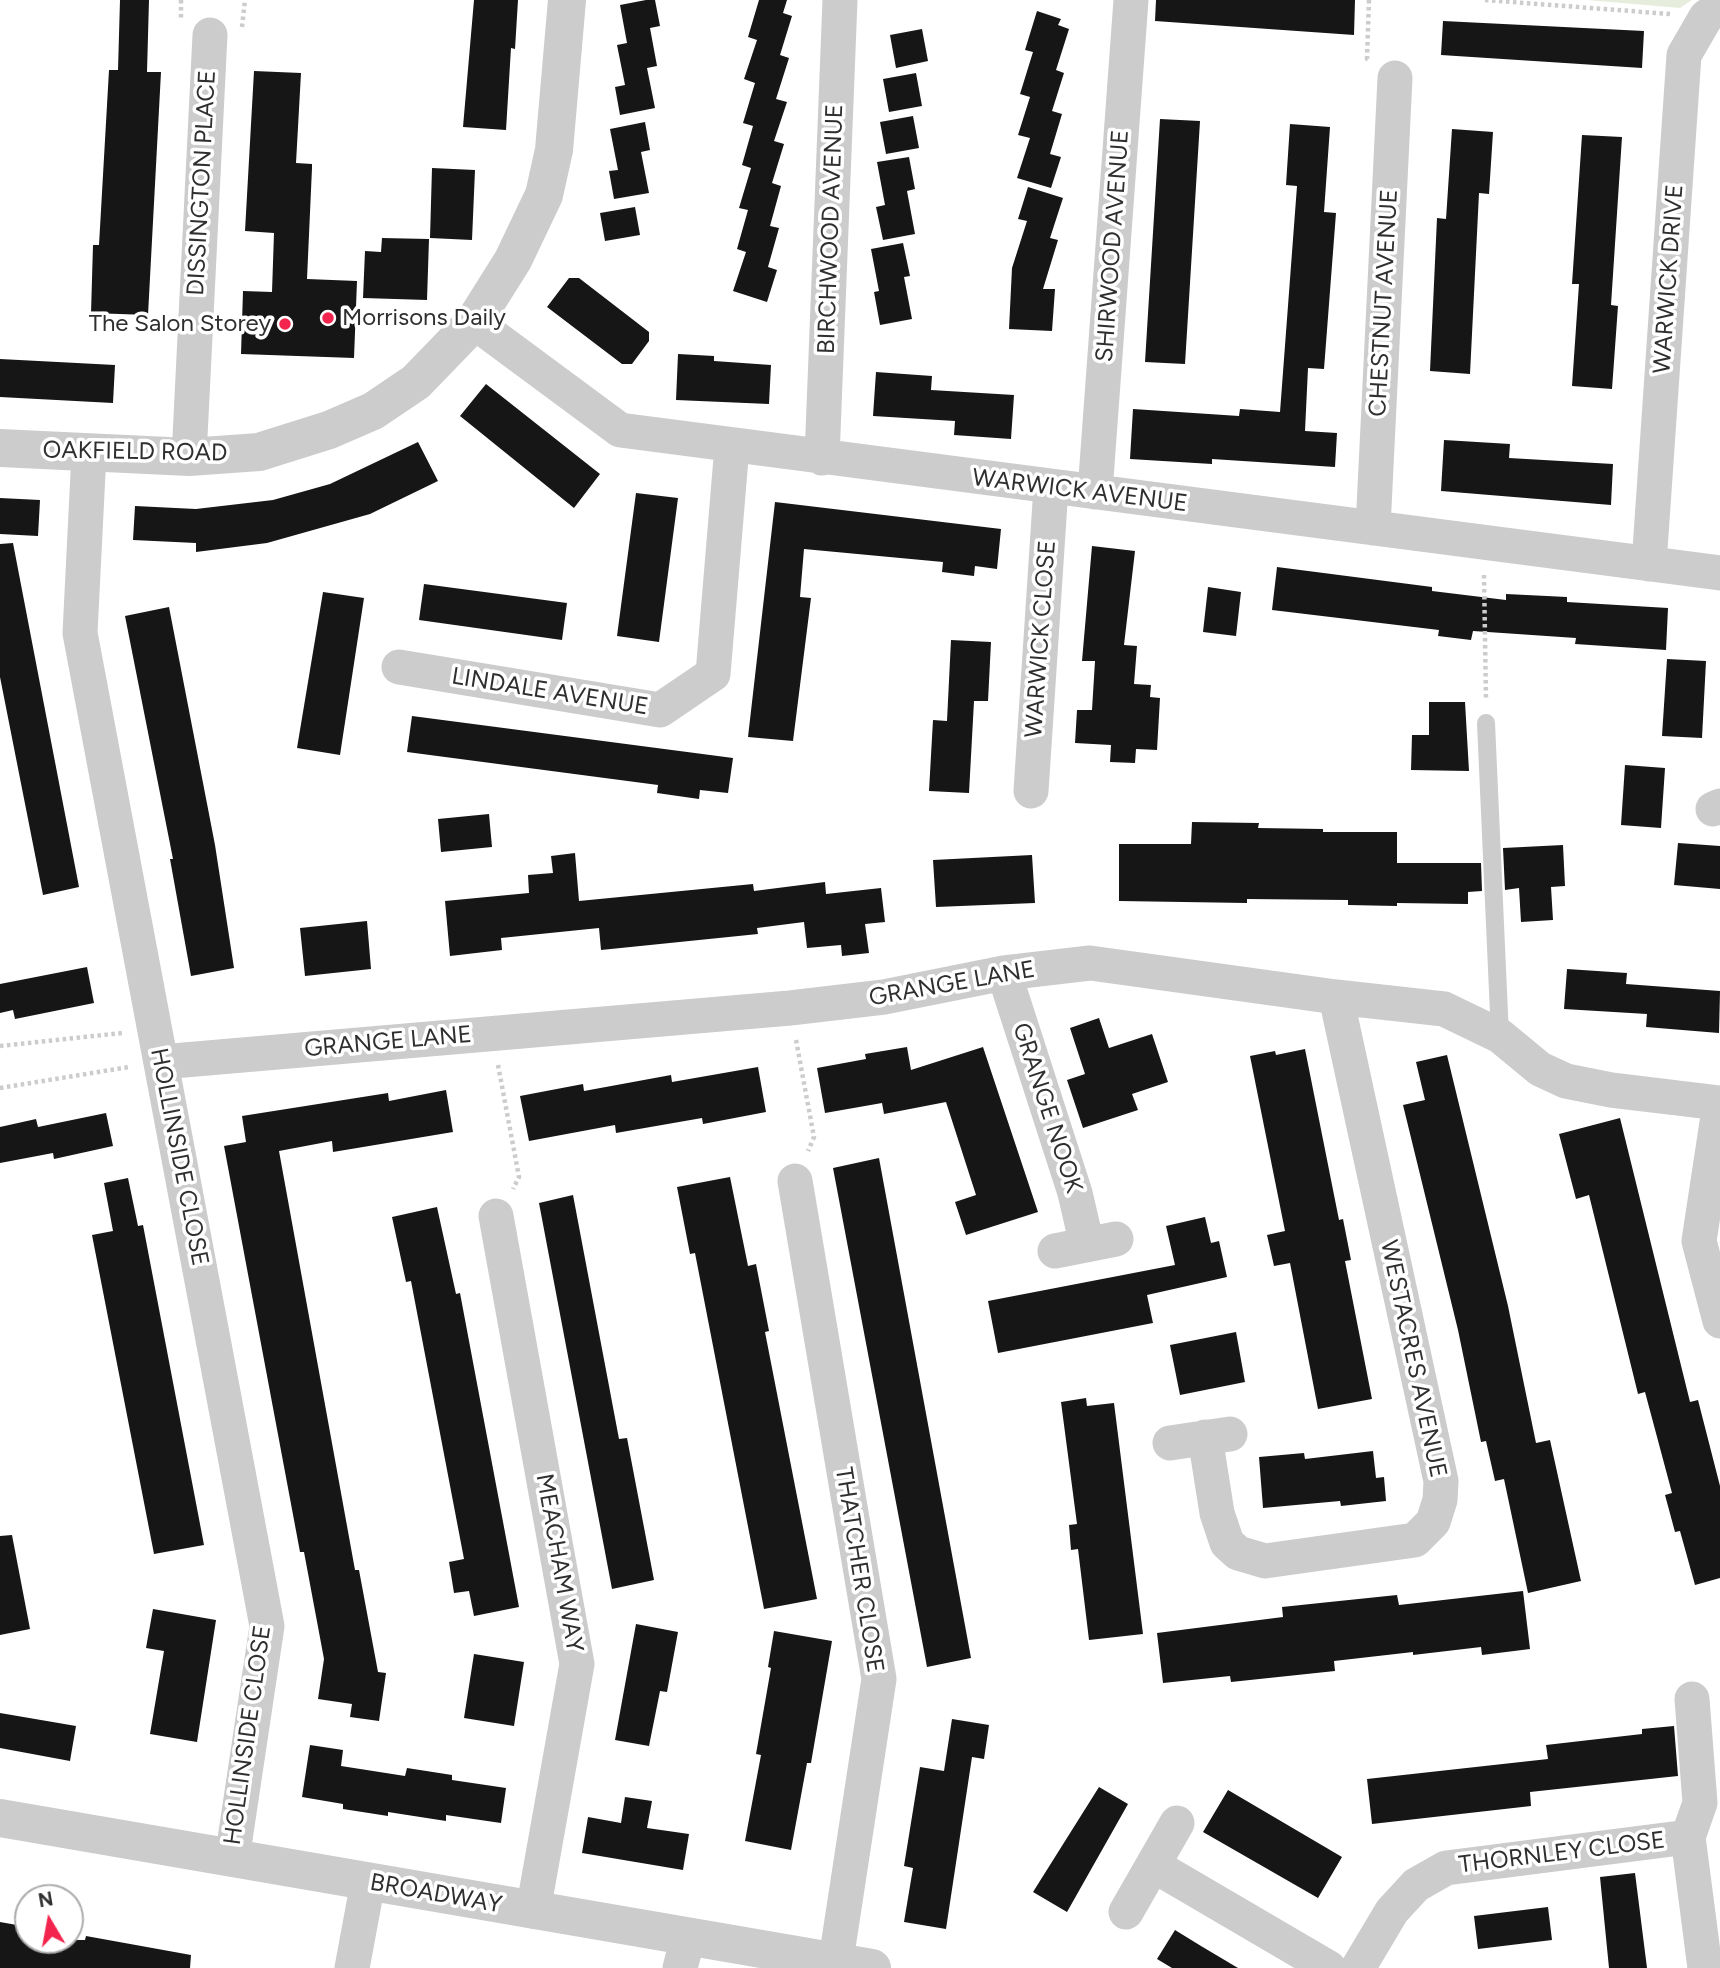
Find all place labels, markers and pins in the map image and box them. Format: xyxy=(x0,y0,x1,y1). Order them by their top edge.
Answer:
place label: Morrisons Daily xyxy=(342,304,506,332)
place label: The Salon Storey xyxy=(89,310,271,338)
marker: Morrisons Daily xyxy=(320,310,336,326)
marker: The Salon Storey xyxy=(277,316,293,332)

